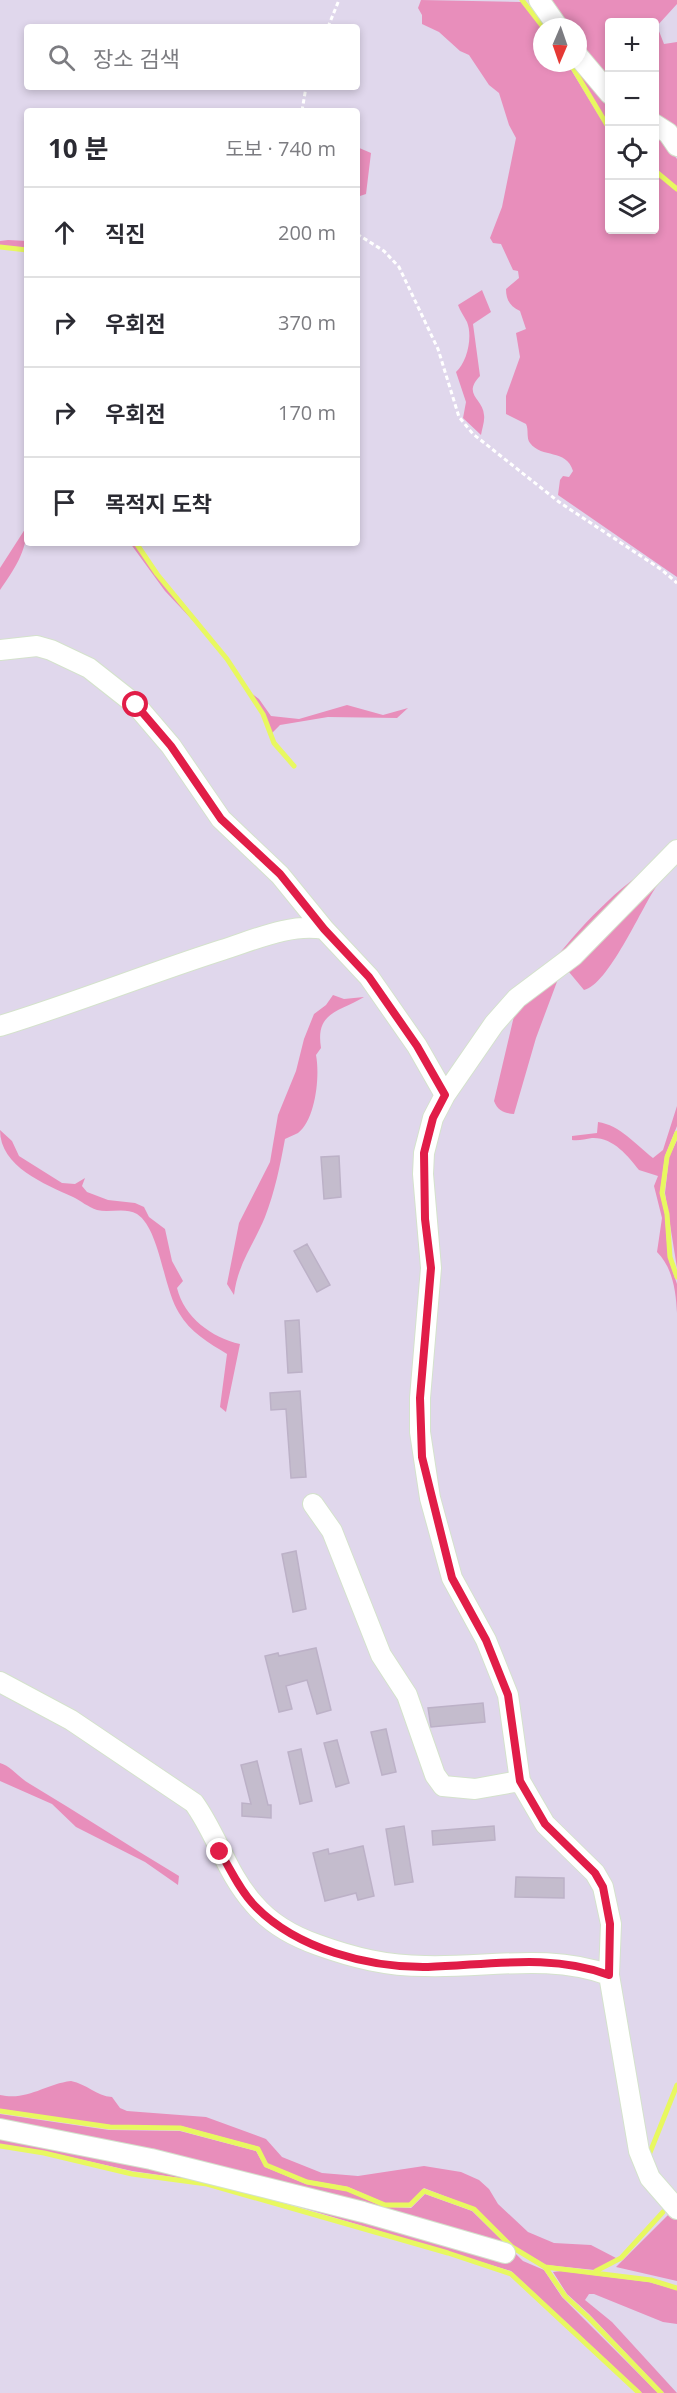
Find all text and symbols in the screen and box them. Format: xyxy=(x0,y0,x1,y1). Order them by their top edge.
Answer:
north arrow xyxy=(533,18,587,72)
map controls xyxy=(605,18,659,234)
button: + xyxy=(605,18,659,72)
search box xyxy=(24,24,360,90)
icon: search xyxy=(45,41,78,74)
text: 장소 검색 xyxy=(93,43,180,73)
button: − xyxy=(605,72,659,126)
button: locate xyxy=(605,126,659,180)
text: 10 분 xyxy=(48,130,108,166)
text: 도보 · 740 m xyxy=(226,135,336,162)
button: layers xyxy=(605,180,659,234)
icon: ahead xyxy=(48,216,81,249)
text: 직진 xyxy=(105,218,145,248)
text: 200 m xyxy=(278,219,336,246)
icon: right xyxy=(48,306,81,339)
text: 우회전 xyxy=(105,308,166,338)
text: 370 m xyxy=(278,309,336,336)
icon: right xyxy=(48,396,81,429)
text: 우회전 xyxy=(105,398,166,428)
text: 170 m xyxy=(278,399,336,426)
icon: arrive xyxy=(48,486,81,519)
text: 목적지 도착 xyxy=(105,488,212,518)
route start xyxy=(122,691,148,717)
route end xyxy=(206,1838,232,1864)

